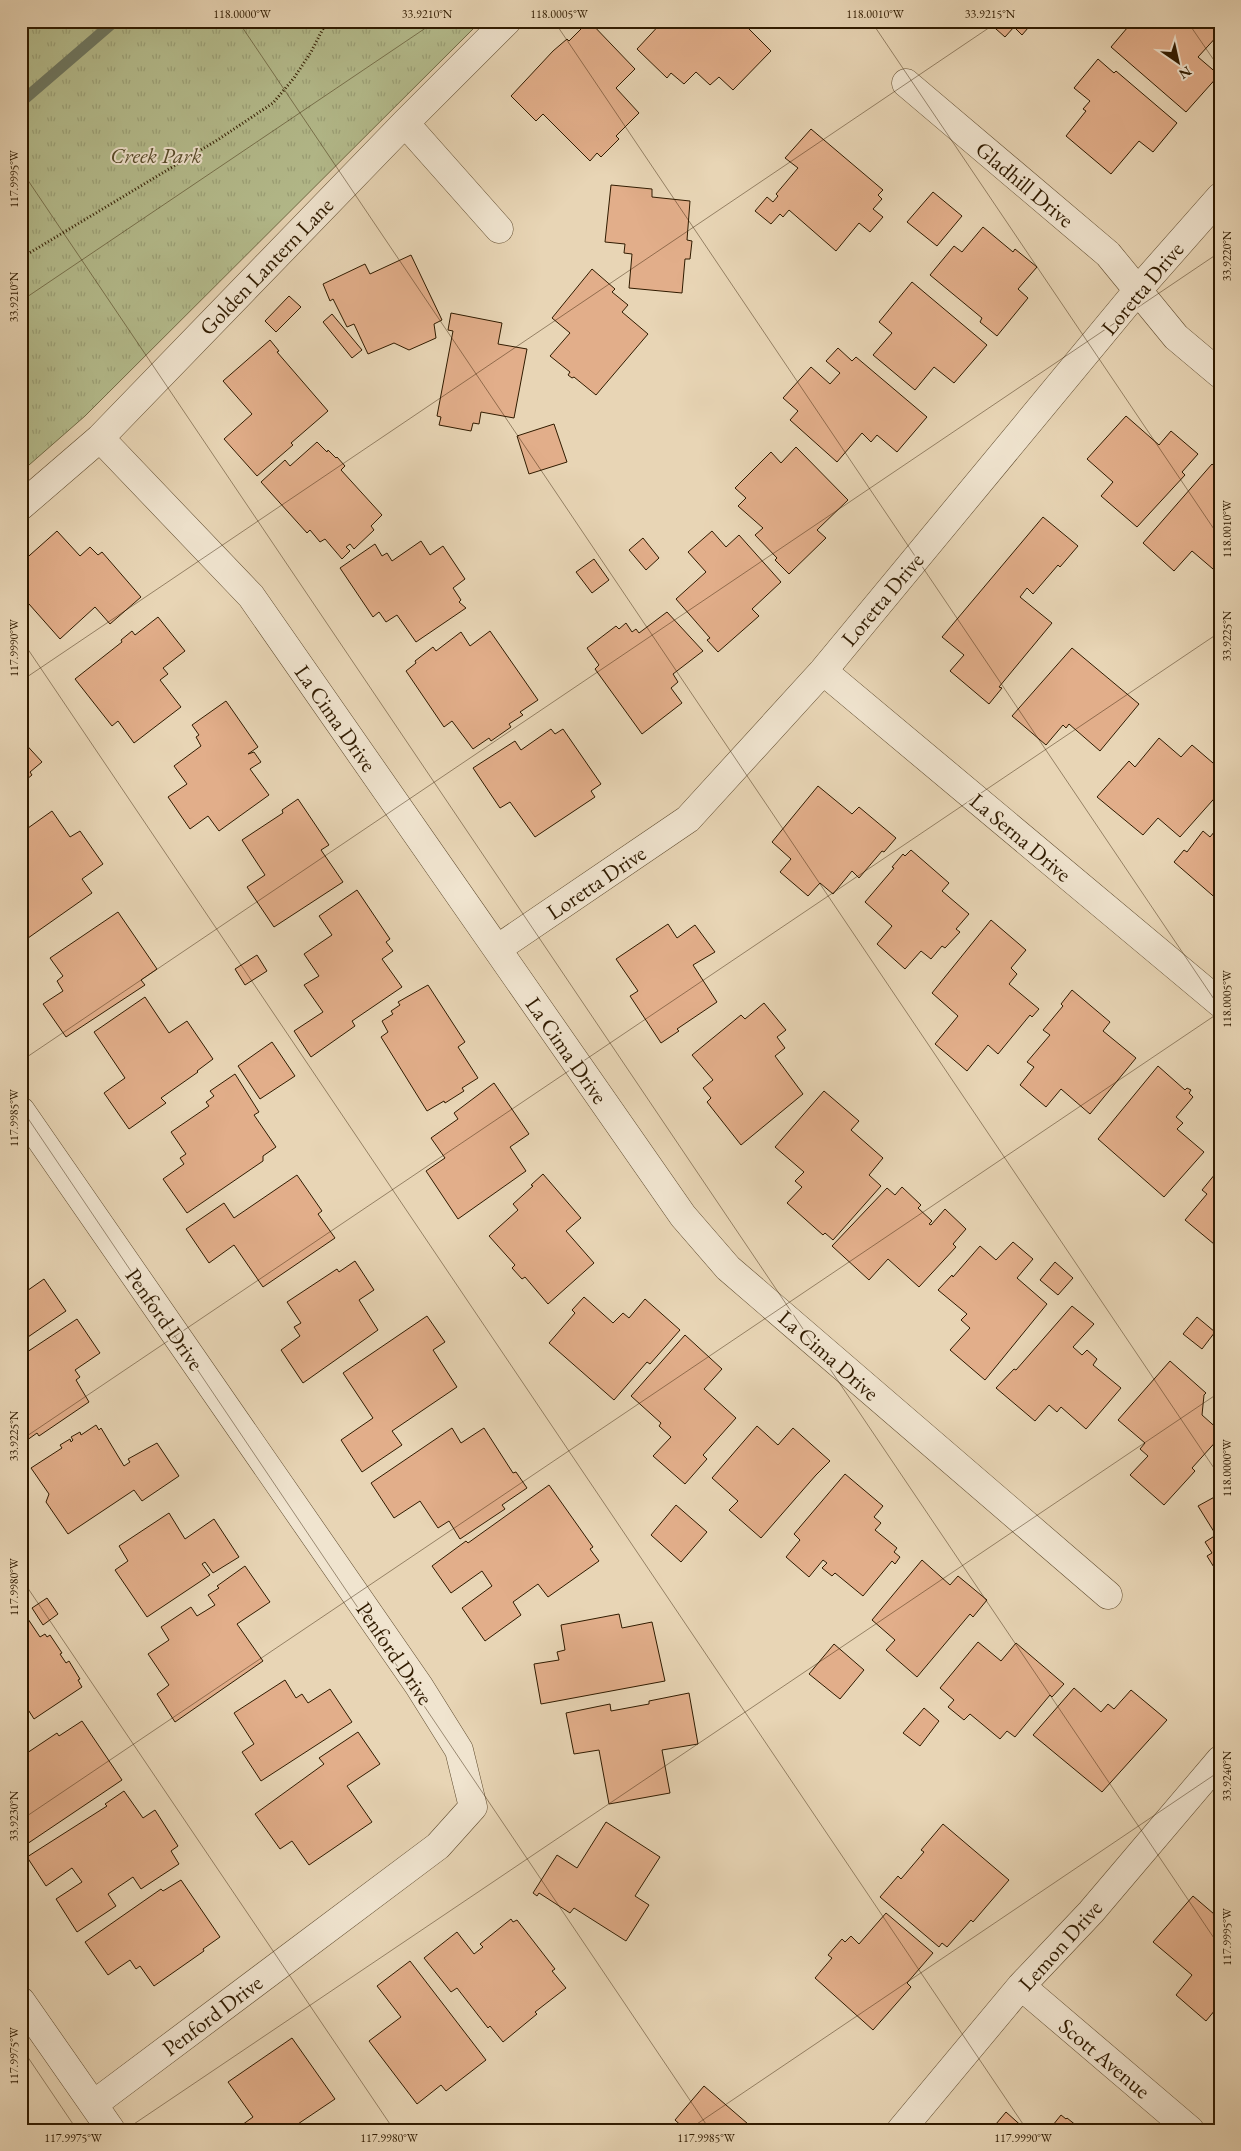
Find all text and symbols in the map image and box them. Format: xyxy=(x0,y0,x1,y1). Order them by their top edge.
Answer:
text: 118.0000°W xyxy=(213,6,272,22)
text: 33.9210°N xyxy=(402,6,453,22)
text: 118.0005°W xyxy=(530,6,589,22)
text: 118.0010°W xyxy=(846,6,905,22)
text: 33.9215°N xyxy=(965,6,1016,22)
north arrow xyxy=(1154,38,1204,88)
text: N xyxy=(1175,62,1195,84)
street label: Gladhill Drive xyxy=(969,135,1080,234)
park label: Creek Park xyxy=(110,141,202,170)
text: 117.9995°W xyxy=(6,149,22,208)
street label: Golden Lantern Lane xyxy=(193,191,340,342)
text: 33.9220°N xyxy=(1219,230,1235,281)
street label: Loretta Drive xyxy=(1095,235,1190,341)
text: 33.9210°N xyxy=(6,271,22,322)
text: 118.0010°W xyxy=(1219,499,1235,558)
street label: Loretta Drive xyxy=(835,546,930,652)
text: 33.9225°N xyxy=(1219,610,1235,661)
text: 117.9990°W xyxy=(6,618,22,677)
street label: La Cima Drive xyxy=(288,659,383,778)
street label: La Serna Drive xyxy=(964,786,1078,889)
street label: Loretta Drive xyxy=(541,838,652,926)
text: 118.0005°W xyxy=(1219,969,1235,1028)
street label: La Cima Drive xyxy=(519,991,614,1110)
text: 117.9985°W xyxy=(6,1088,22,1147)
street label: Penford Drive xyxy=(119,1262,211,1376)
street label: La Cima Drive xyxy=(772,1304,885,1407)
text: 33.9225°N xyxy=(6,1410,22,1461)
text: 118.0000°W xyxy=(1219,1438,1235,1497)
text: 117.9980°W xyxy=(6,1557,22,1616)
street label: Penford Drive xyxy=(349,1596,440,1711)
text: 33.9240°N xyxy=(1219,1750,1235,1801)
text: 33.9230°N xyxy=(6,1790,22,1841)
street label: Lemon Drive xyxy=(1012,1894,1109,1997)
text: 117.9995°W xyxy=(1219,1907,1235,1966)
street label: Penford Drive xyxy=(156,1968,269,2063)
street label: Scott Avenue xyxy=(1053,2012,1157,2105)
text: 117.9975°W xyxy=(6,2026,22,2085)
text: 117.9975°W xyxy=(44,2130,103,2146)
text: 117.9980°W xyxy=(360,2130,419,2146)
text: 117.9985°W xyxy=(677,2130,736,2146)
text: 117.9990°W xyxy=(994,2130,1053,2146)

